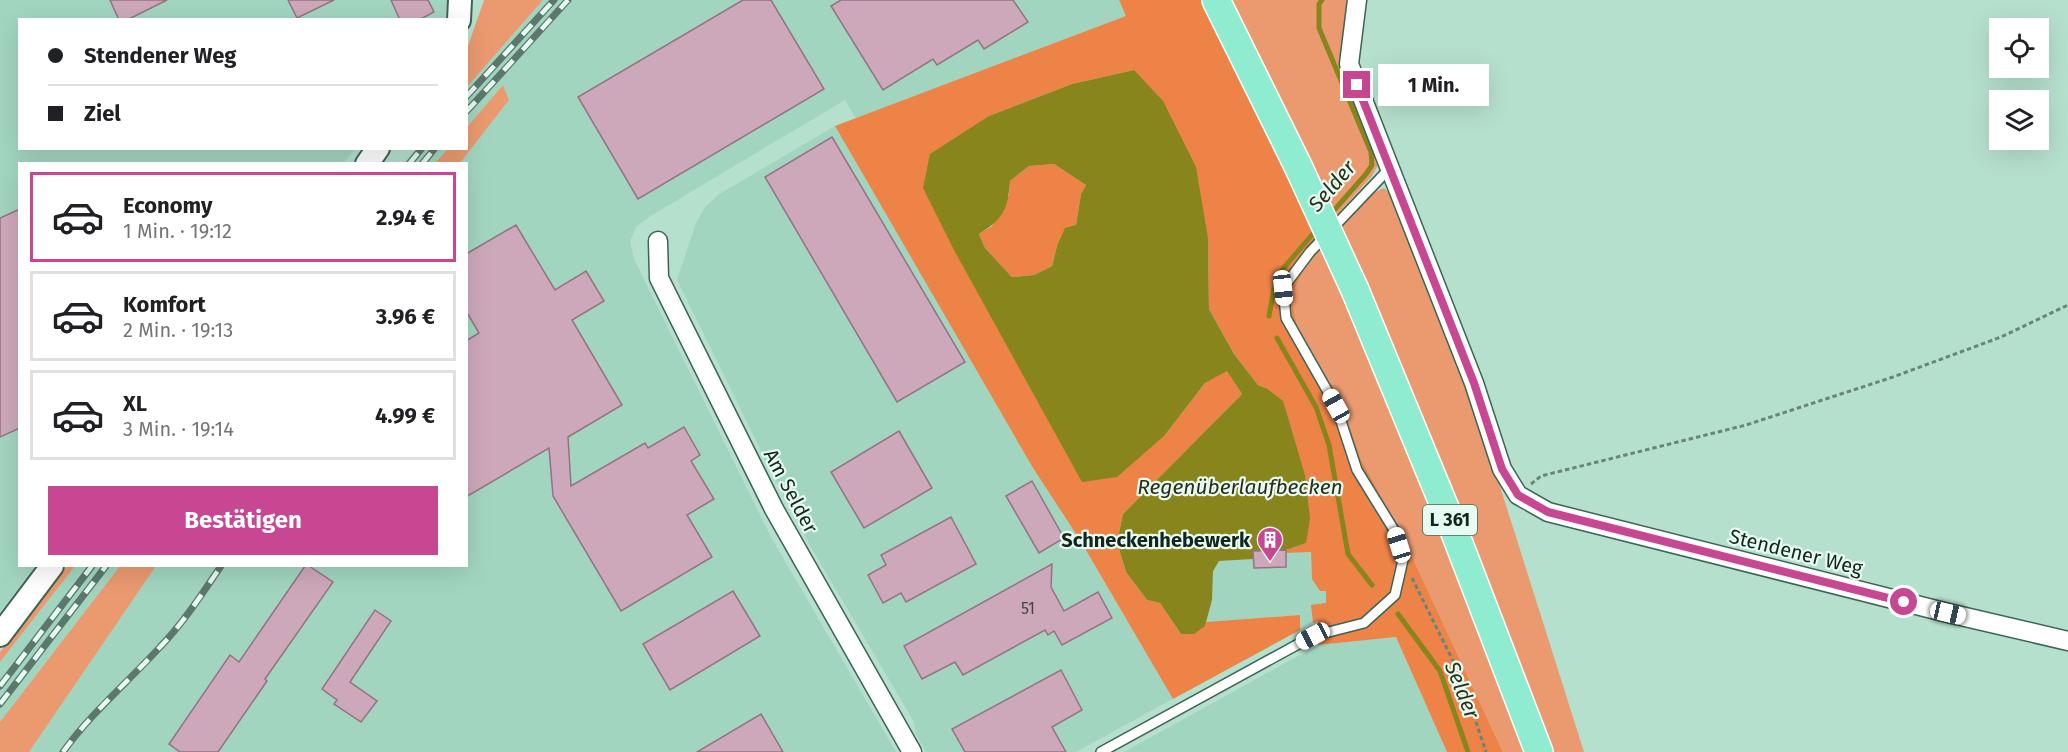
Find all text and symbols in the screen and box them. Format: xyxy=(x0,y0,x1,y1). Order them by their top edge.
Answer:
map controls xyxy=(1989,18,2049,150)
button: locate xyxy=(1989,18,2049,78)
text: Stendener Weg xyxy=(84,42,236,69)
callout: 1 Min. xyxy=(1378,64,1489,106)
route end xyxy=(1343,71,1370,98)
text: 1 Min. xyxy=(1408,73,1459,97)
button: layers xyxy=(1989,90,2049,150)
text: Ziel xyxy=(84,100,121,127)
water label: Selder xyxy=(1302,154,1362,218)
icon: car xyxy=(51,190,105,244)
text: Economy xyxy=(123,192,212,219)
text: 2.94 € xyxy=(376,204,435,231)
text: 1 Min. · 19:12 xyxy=(123,219,232,243)
car xyxy=(1272,269,1294,307)
icon: car xyxy=(51,289,105,343)
text: Komfort xyxy=(123,291,206,318)
text: 3.96 € xyxy=(376,303,435,330)
text: 2 Min. · 19:13 xyxy=(123,318,233,342)
car xyxy=(1319,386,1353,426)
icon: car xyxy=(51,388,105,442)
text: XL xyxy=(123,390,147,417)
text: 4.99 € xyxy=(375,402,435,429)
text: 3 Min. · 19:14 xyxy=(123,417,234,441)
street label: Am Selder xyxy=(759,445,823,538)
water label: Regenüberlaufbecken xyxy=(1137,474,1343,500)
button: Bestätigen xyxy=(48,486,438,555)
road number: L 361 xyxy=(1423,505,1477,535)
street label: Stendener Weg xyxy=(1727,524,1866,580)
building icon: Schneckenhebewerk xyxy=(1255,525,1285,563)
car xyxy=(1385,525,1413,565)
place label: Schneckenhebewerk xyxy=(1061,528,1251,552)
route start xyxy=(1890,588,1917,615)
house number: 51 xyxy=(1021,599,1035,618)
car xyxy=(1928,600,1968,626)
car xyxy=(1293,620,1333,652)
water label: Selder xyxy=(1438,657,1486,723)

